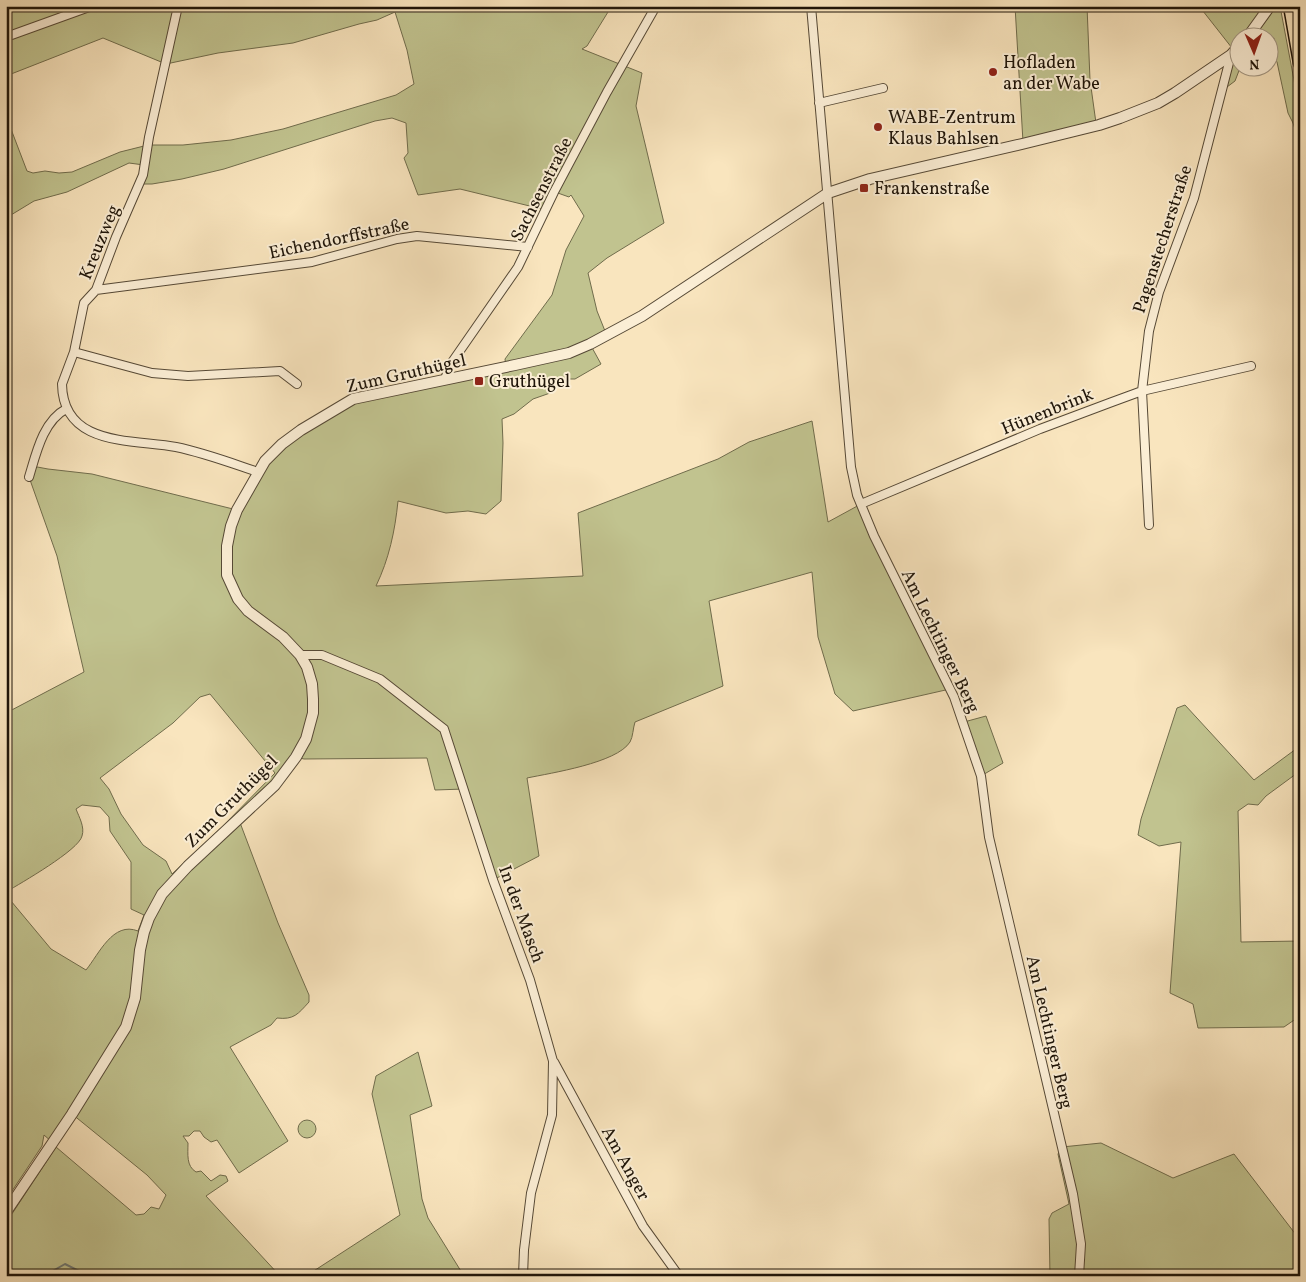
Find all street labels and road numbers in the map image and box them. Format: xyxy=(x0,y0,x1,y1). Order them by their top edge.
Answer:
street label: Sachsenstraße xyxy=(505,133,579,246)
street label: Pagenstecherstraße xyxy=(1128,162,1199,317)
street label: Kreuzweg xyxy=(74,201,127,284)
street label: Eichendorffstraße xyxy=(267,212,412,267)
street label: Zum Gruthügel xyxy=(344,349,469,400)
street label: Hünenbrink xyxy=(998,383,1097,442)
street label: Am Lechtinger Berg xyxy=(894,566,985,718)
street label: Zum Gruthügel xyxy=(180,750,284,854)
street label: In der Masch xyxy=(491,862,550,967)
street label: Am Lechtinger Berg xyxy=(1019,953,1078,1112)
street label: Am Anger xyxy=(594,1122,655,1206)

